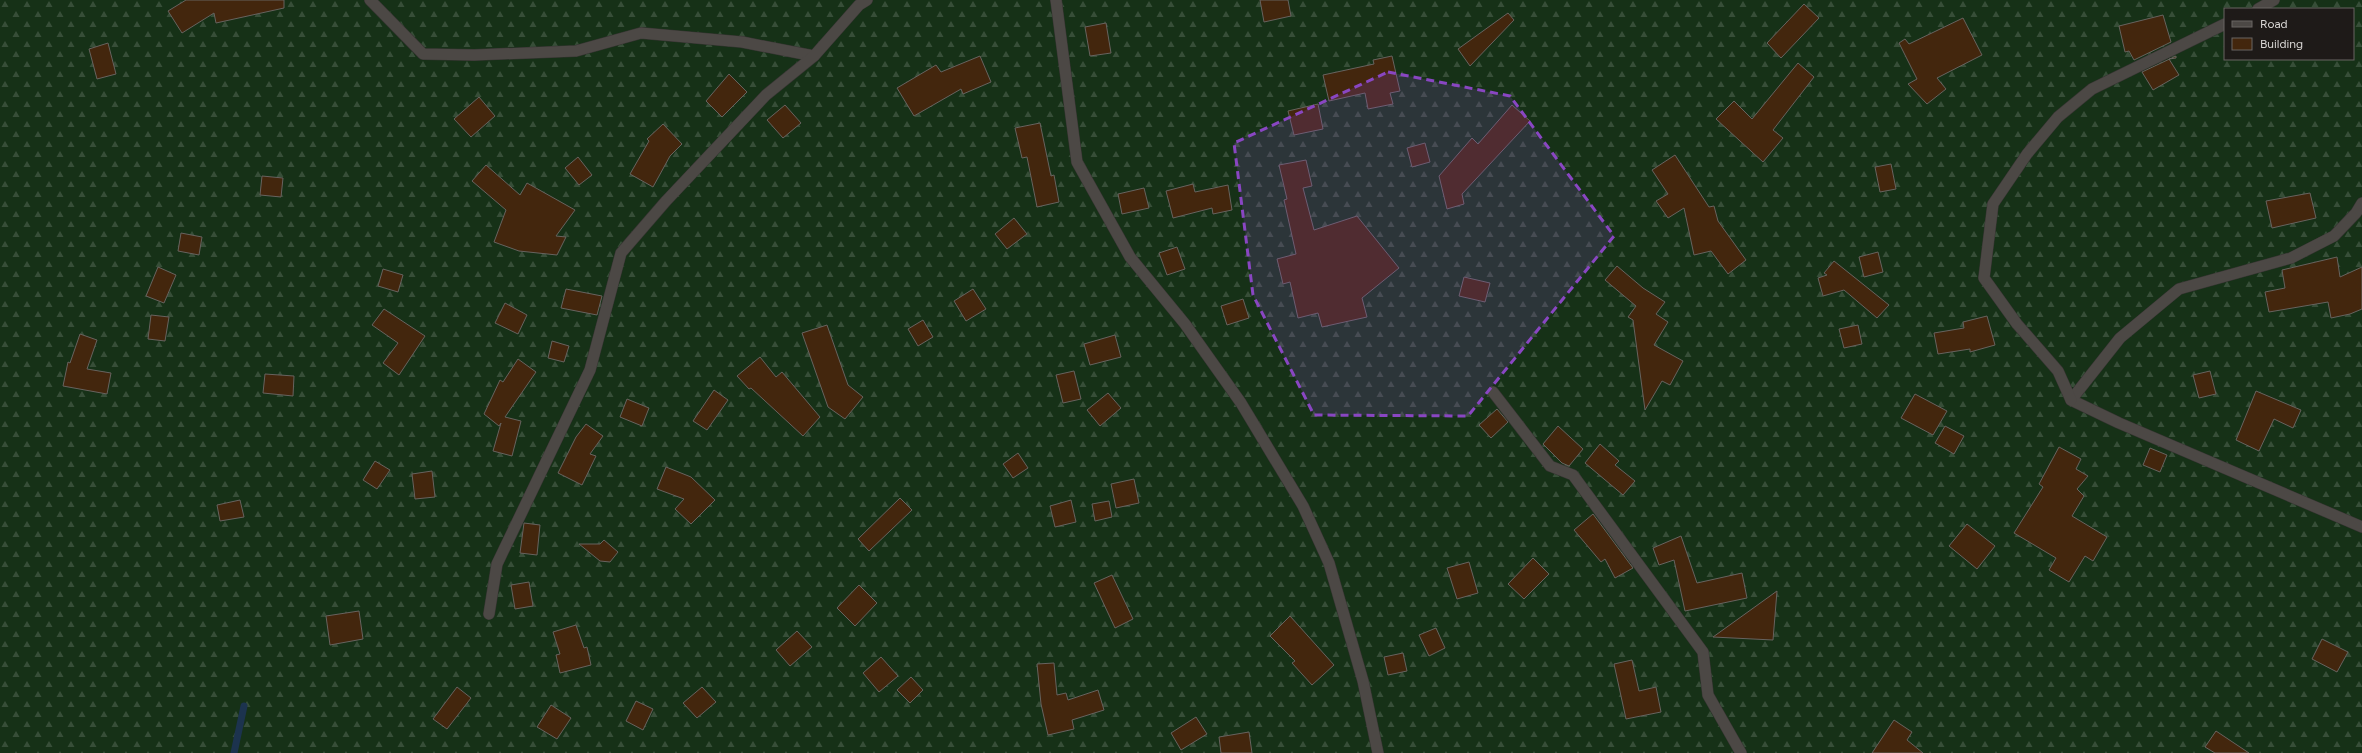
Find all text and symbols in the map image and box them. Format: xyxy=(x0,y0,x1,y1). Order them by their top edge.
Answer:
legend xyxy=(2224,8,2354,60)
text: Road xyxy=(2260,17,2288,31)
text: Building xyxy=(2260,37,2303,51)

